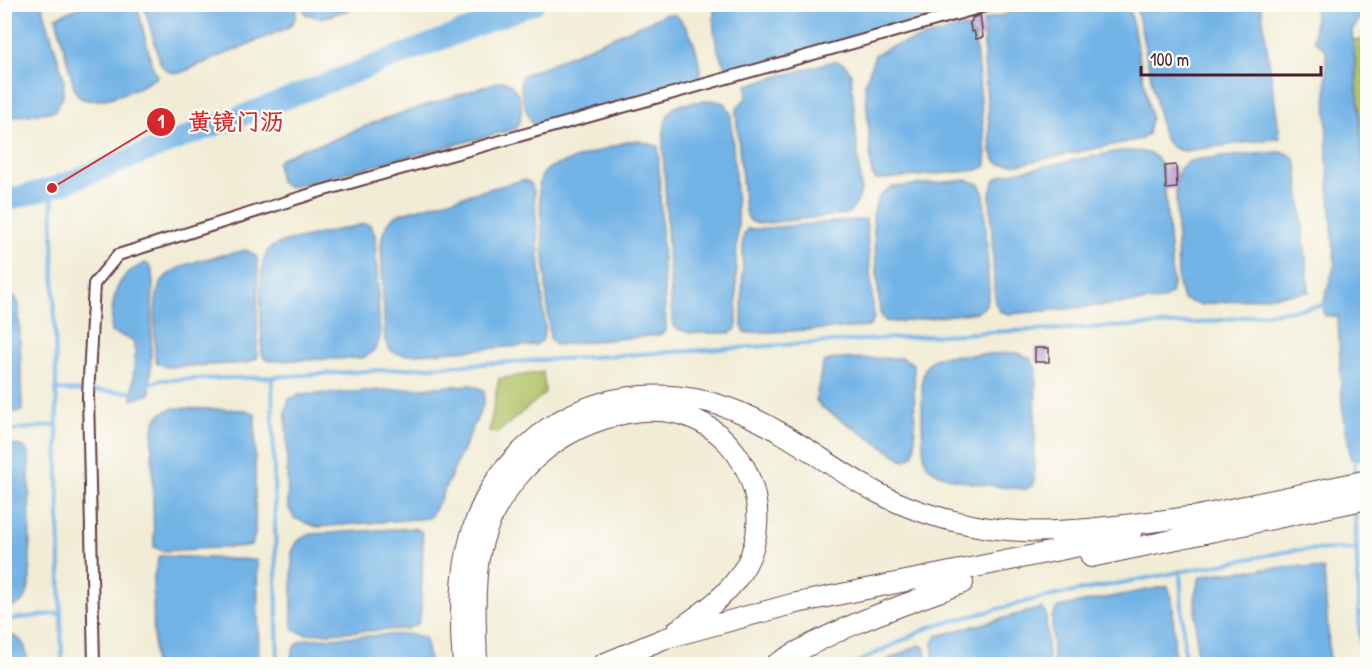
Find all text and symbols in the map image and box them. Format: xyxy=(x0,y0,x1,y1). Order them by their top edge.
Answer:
scale bar xyxy=(1141,39,1321,77)
text: 100 m xyxy=(1150,47,1189,72)
callout: 黄镜门沥 xyxy=(146,101,296,143)
text: 黄镜门沥 xyxy=(188,105,284,137)
text: 1 xyxy=(158,109,165,134)

